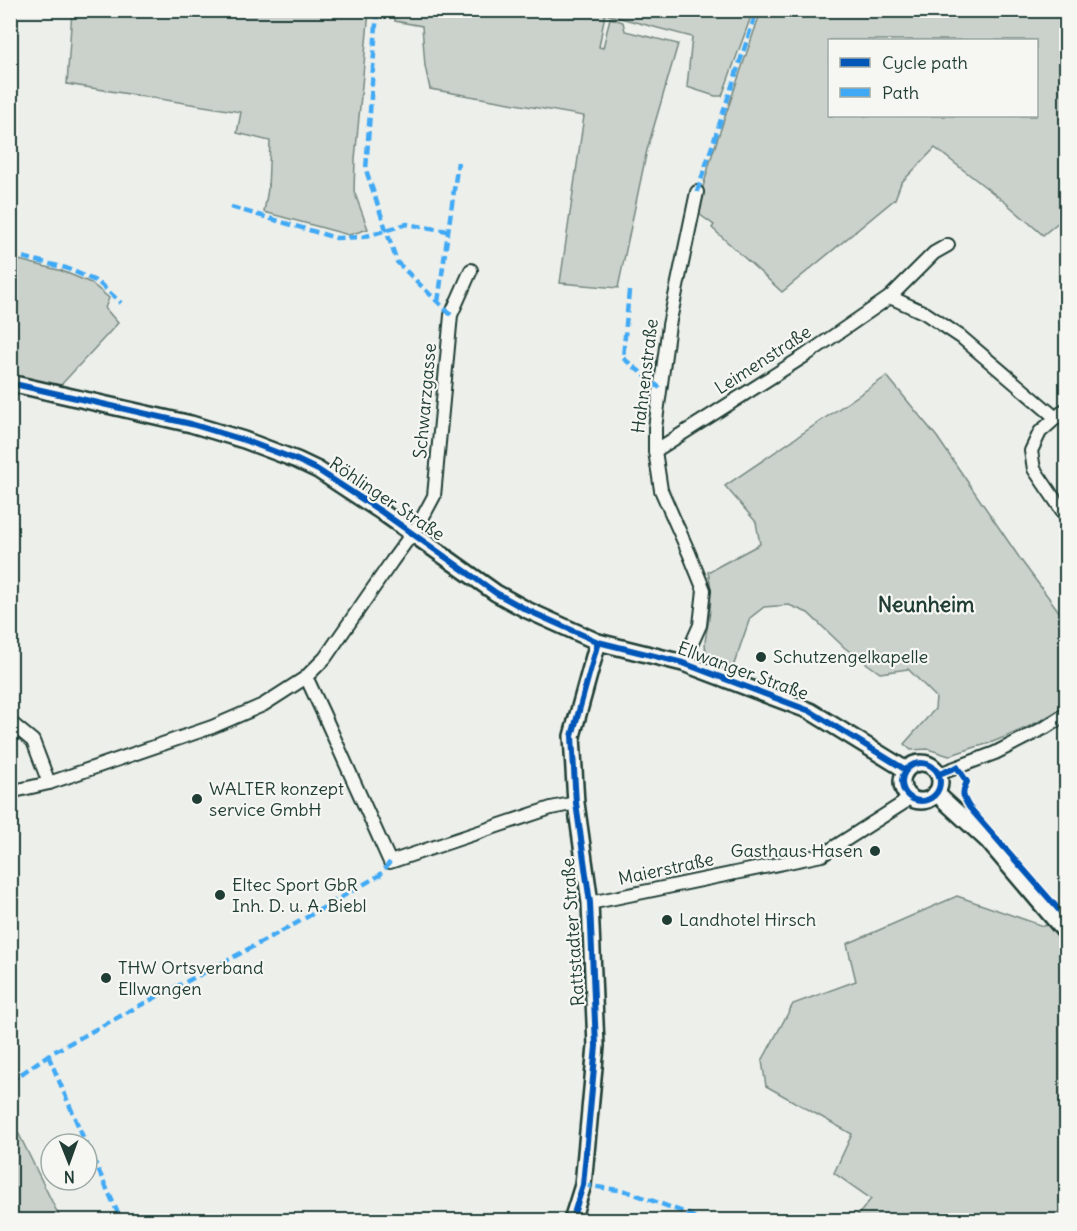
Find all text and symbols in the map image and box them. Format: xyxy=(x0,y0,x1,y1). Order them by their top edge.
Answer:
legend xyxy=(828,39,1038,117)
text: Cycle path xyxy=(882,51,968,74)
text: Path xyxy=(882,81,919,104)
street label: Hahnenstraße xyxy=(626,317,663,435)
street label: Leimenstraße xyxy=(710,320,815,399)
street label: Schwarzgasse xyxy=(408,342,441,460)
street label: Röhlinger Straße xyxy=(325,451,449,546)
district label: Neunheim xyxy=(878,591,975,618)
street label: Ellwanger Straße xyxy=(675,636,812,705)
place label: Schutzengelkapelle xyxy=(773,645,928,668)
marker: Schutzengelkapelle xyxy=(754,650,768,664)
place label: WALTER konzept service GmbH xyxy=(209,777,344,821)
marker: WALTER konzept service GmbH xyxy=(190,792,204,806)
place label: Gasthaus Hasen xyxy=(730,839,863,862)
marker: Gasthaus Hasen xyxy=(868,844,882,858)
street label: Maierstraße xyxy=(616,847,716,890)
street label: Rattstadter Straße xyxy=(556,857,589,1007)
place label: Eltec Sport GbR Inh. D. u. A. Biebl xyxy=(232,873,367,917)
marker: Eltec Sport GbR Inh. D. u. A. Biebl xyxy=(213,888,227,902)
place label: Landhotel Hirsch xyxy=(679,908,816,931)
marker: Landhotel Hirsch xyxy=(660,913,674,927)
place label: THW Ortsverband Ellwangen xyxy=(118,956,264,1000)
marker: THW Ortsverband Ellwangen xyxy=(99,971,113,985)
north arrow xyxy=(39,1132,99,1192)
text: N xyxy=(64,1167,75,1187)

